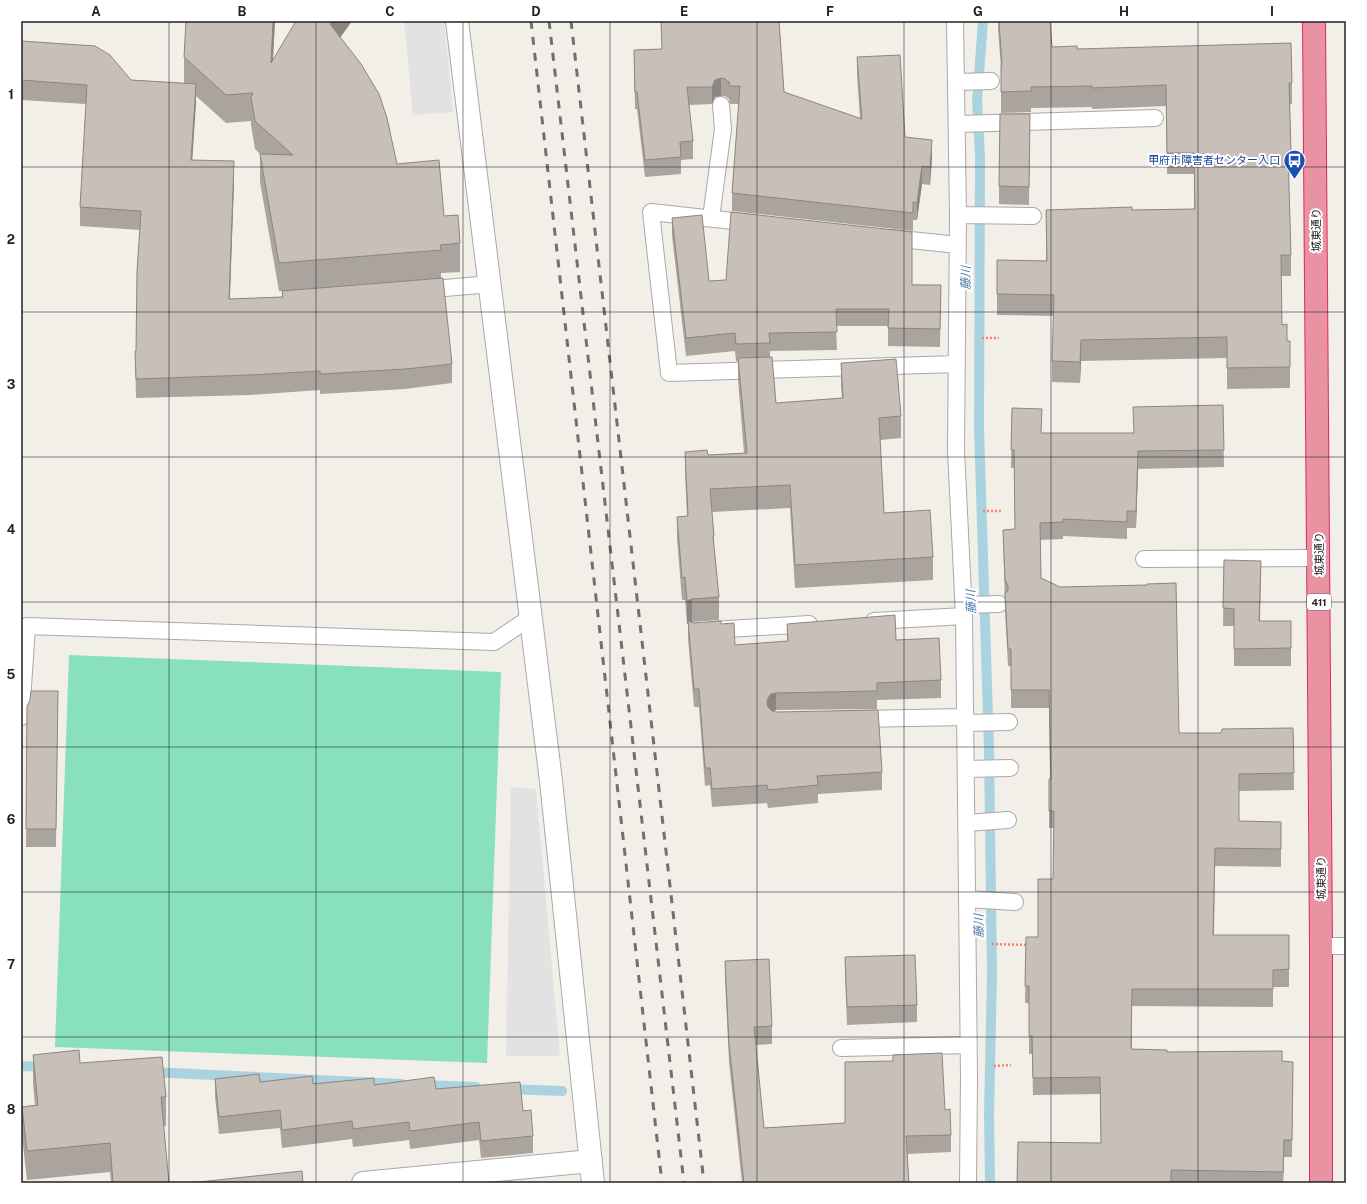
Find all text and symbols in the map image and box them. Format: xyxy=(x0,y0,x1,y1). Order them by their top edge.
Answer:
text: A xyxy=(91,4,101,19)
text: B xyxy=(238,4,247,19)
text: C xyxy=(385,4,395,19)
text: D xyxy=(531,4,541,19)
text: E xyxy=(680,4,688,19)
text: F xyxy=(826,4,834,19)
text: G xyxy=(973,4,983,19)
text: H xyxy=(1119,4,1129,19)
text: I xyxy=(1270,4,1274,19)
text: 1 xyxy=(8,87,14,102)
bus stop icon: 甲府市障害者センター入口 xyxy=(1282,147,1308,180)
place label: 甲府市障害者センター入口 xyxy=(1148,154,1280,166)
street label: 城東通り xyxy=(1310,208,1322,252)
text: 2 xyxy=(7,232,15,247)
water label: 藤川 xyxy=(959,264,973,290)
text: 3 xyxy=(7,377,16,392)
text: 4 xyxy=(7,522,16,537)
street label: 城東通り xyxy=(1313,532,1325,576)
water label: 藤川 xyxy=(964,588,978,614)
road number: 411 xyxy=(1307,594,1331,610)
text: 5 xyxy=(7,667,16,682)
text: 6 xyxy=(7,812,16,827)
street label: 城東通り xyxy=(1315,856,1327,900)
water label: 藤川 xyxy=(972,912,986,938)
text: 7 xyxy=(7,957,15,972)
text: 8 xyxy=(7,1102,16,1117)

